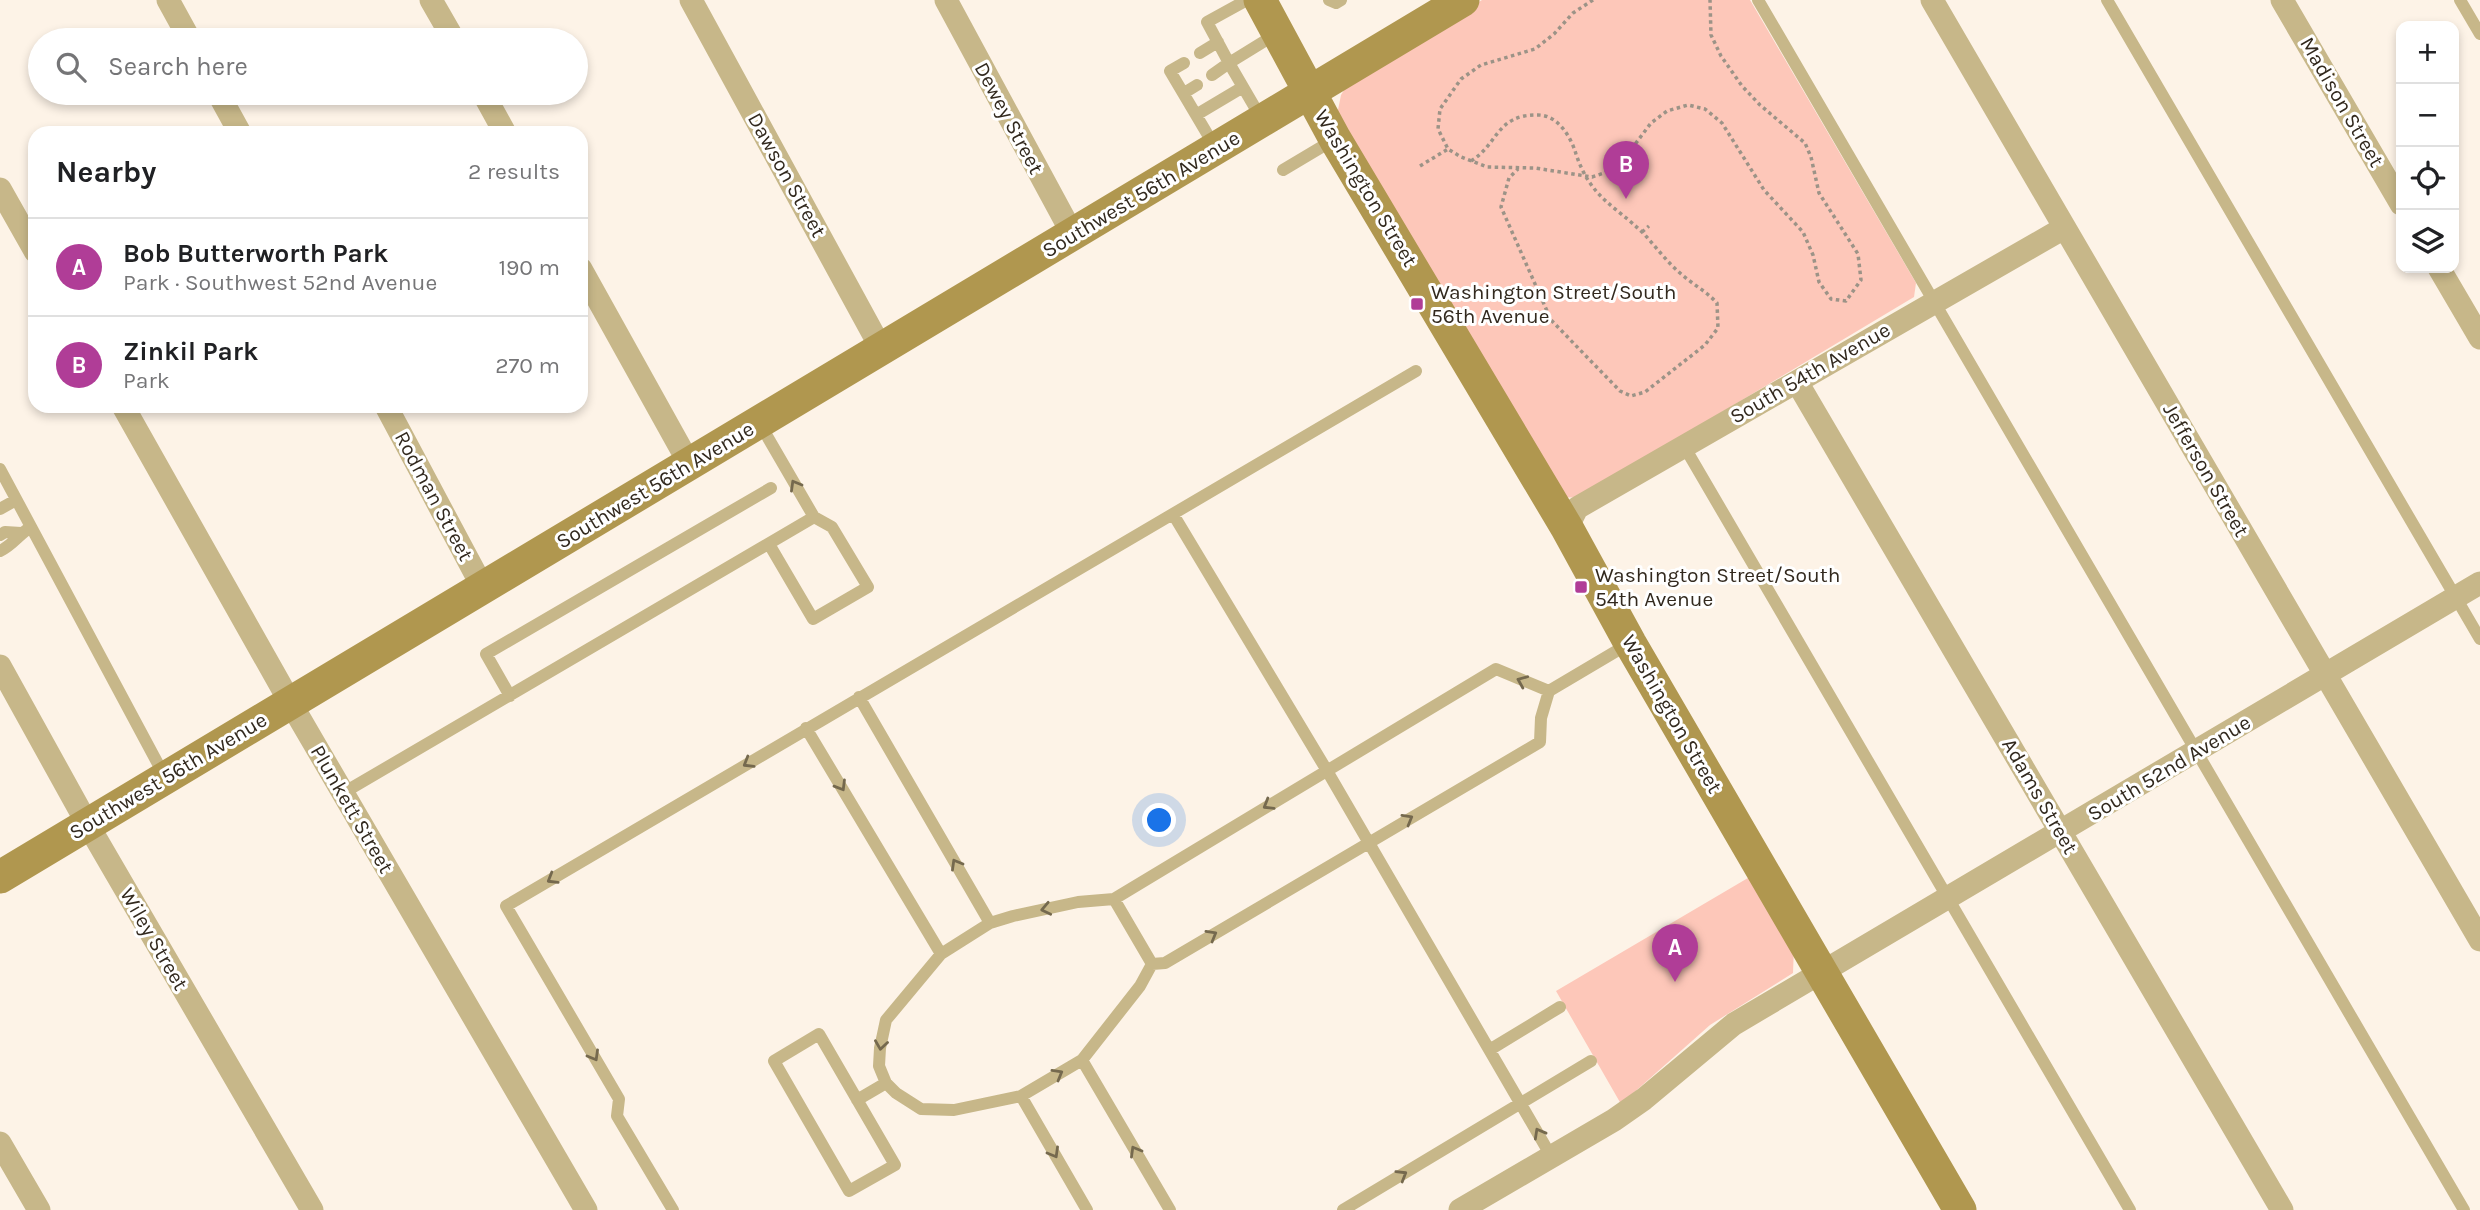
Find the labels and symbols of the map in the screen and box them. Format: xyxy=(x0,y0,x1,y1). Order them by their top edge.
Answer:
street label: Madison Street xyxy=(2295,33,2389,171)
street label: Dewey Street xyxy=(970,58,1049,178)
street label: Washington Street xyxy=(1310,105,1422,271)
street label: Dawson Street xyxy=(743,109,831,241)
street label: Southwest 56th Avenue xyxy=(1038,126,1244,262)
pin: B xyxy=(1603,141,1649,199)
place label: Washington Street/South 56th Avenue xyxy=(1431,280,1676,328)
marker: Washington Street/South 56th Avenue xyxy=(1409,296,1425,312)
street label: South 54th Avenue xyxy=(1726,317,1894,429)
street label: Jefferson Street xyxy=(2158,399,2254,541)
street label: Southwest 56th Avenue xyxy=(552,417,758,553)
street label: Rodman Street xyxy=(390,427,478,565)
one-way arrow xyxy=(791,479,804,492)
place label: Washington Street/South 54th Avenue xyxy=(1595,563,1840,611)
marker: Washington Street/South 54th Avenue xyxy=(1573,579,1589,595)
street label: Washington Street xyxy=(1617,631,1727,798)
one-way arrow xyxy=(1517,675,1529,689)
street label: Southwest 56th Avenue xyxy=(65,708,271,844)
street label: South 52nd Avenue xyxy=(2083,710,2255,826)
street label: Adams Street xyxy=(1997,734,2083,858)
street label: Plunkett Street xyxy=(306,741,398,877)
one-way arrow xyxy=(742,754,755,767)
one-way arrow xyxy=(833,779,846,792)
one-way arrow xyxy=(1262,796,1275,809)
your location xyxy=(1142,803,1176,837)
one-way arrow xyxy=(1401,815,1414,828)
one-way arrow xyxy=(951,859,964,872)
one-way arrow xyxy=(547,870,560,883)
street label: Wiley Street xyxy=(115,884,193,994)
one-way arrow xyxy=(1040,900,1052,915)
pin: A xyxy=(1652,924,1698,982)
one-way arrow xyxy=(1205,930,1218,943)
one-way arrow xyxy=(874,1039,889,1051)
one-way arrow xyxy=(586,1048,599,1061)
one-way arrow xyxy=(1051,1069,1064,1082)
one-way arrow xyxy=(1534,1128,1547,1141)
one-way arrow xyxy=(1046,1146,1059,1159)
one-way arrow xyxy=(1130,1146,1143,1159)
one-way arrow xyxy=(1394,1170,1407,1183)

